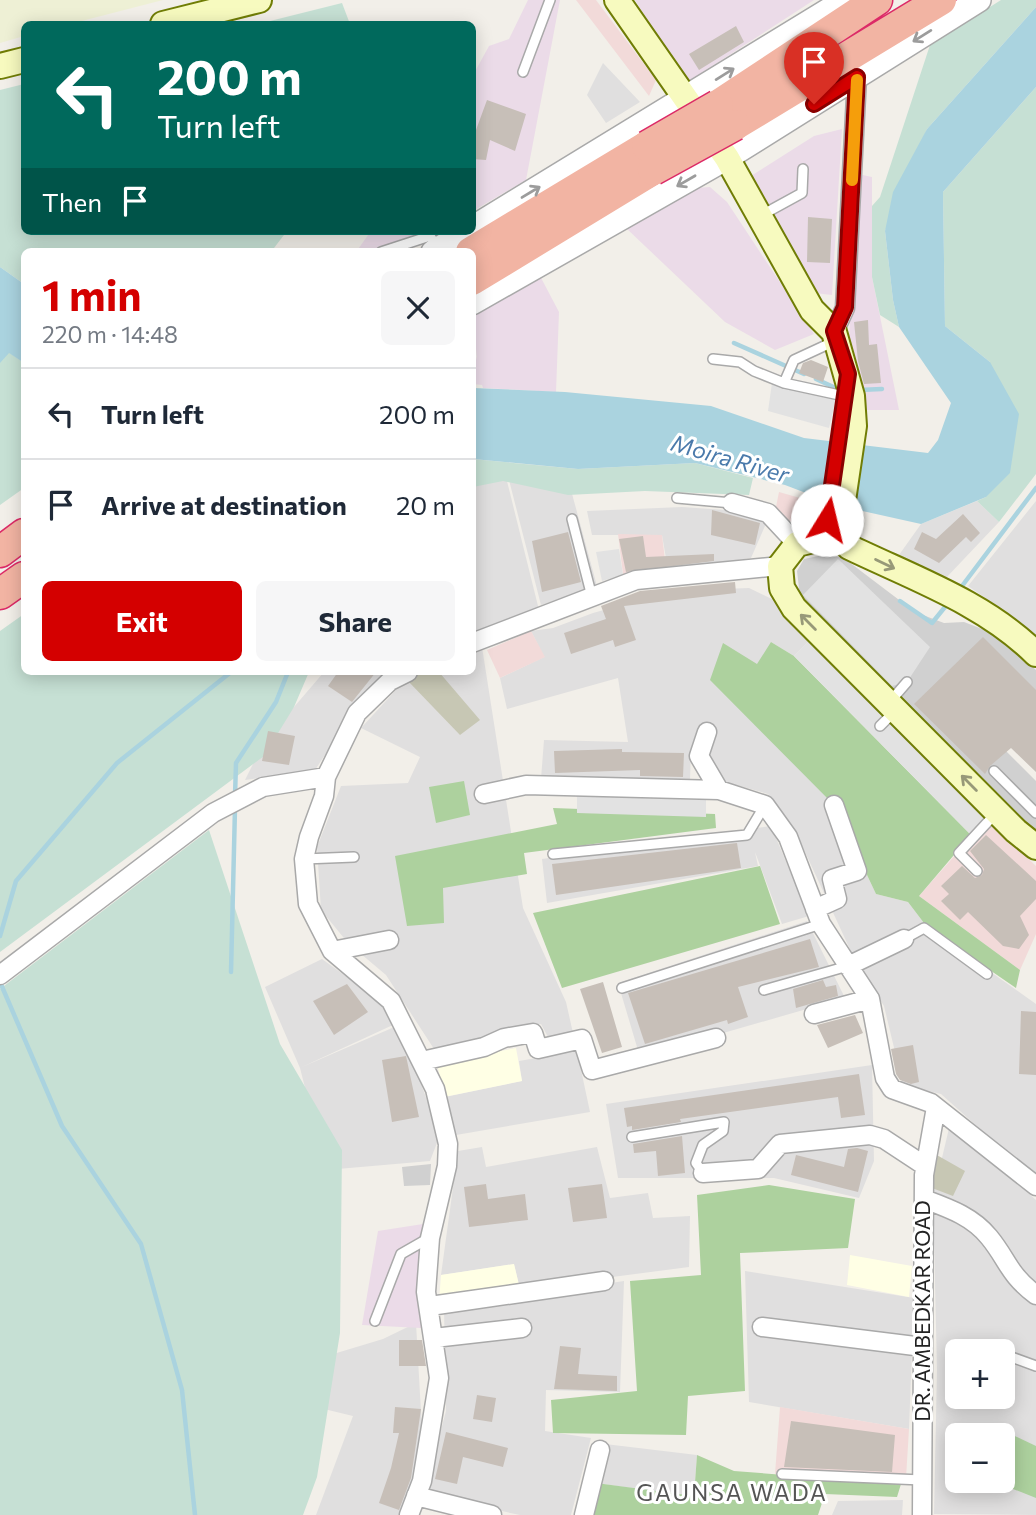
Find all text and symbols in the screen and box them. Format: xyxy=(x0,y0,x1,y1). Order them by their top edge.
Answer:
one-way arrow xyxy=(912,30,932,44)
pin xyxy=(784,32,844,104)
icon: arrive xyxy=(795,43,833,81)
text: 200 m xyxy=(157,45,302,105)
icon: left xyxy=(42,49,133,140)
one-way arrow xyxy=(715,67,735,81)
text: Turn left xyxy=(157,105,281,145)
one-way arrow xyxy=(677,174,697,188)
icon: arrive xyxy=(116,182,154,220)
one-way arrow xyxy=(520,185,540,199)
text: Then xyxy=(42,186,102,217)
text: 1 min xyxy=(42,268,142,320)
button: close xyxy=(381,271,455,345)
text: 220 m · 14:48 xyxy=(42,320,178,348)
icon: left xyxy=(42,395,80,433)
text: Turn left xyxy=(101,398,204,429)
text: 200 m xyxy=(379,398,455,429)
water label: Moira River xyxy=(668,428,793,488)
position arrow xyxy=(790,483,864,557)
icon: arrive xyxy=(42,486,80,524)
text: Arrive at destination xyxy=(101,489,347,520)
text: 20 m xyxy=(396,489,455,520)
one-way arrow xyxy=(874,558,895,571)
button: Exit xyxy=(42,581,242,661)
button: Share xyxy=(256,581,455,661)
one-way arrow xyxy=(800,614,817,631)
one-way arrow xyxy=(960,775,977,792)
street label: DR. AMBEDKAR ROAD xyxy=(909,1200,934,1422)
map controls xyxy=(945,1339,1015,1493)
button: + xyxy=(945,1339,1015,1409)
button: − xyxy=(945,1423,1015,1493)
district label: GAUNSA WADA xyxy=(636,1478,828,1506)

